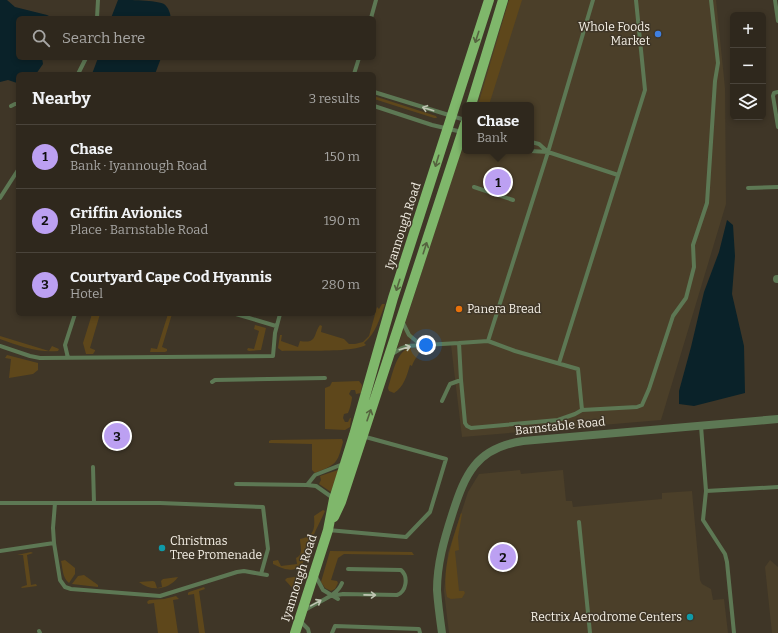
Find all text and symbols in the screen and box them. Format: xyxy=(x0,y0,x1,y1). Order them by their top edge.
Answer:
map controls xyxy=(730,12,766,120)
button: + xyxy=(730,12,766,48)
search box xyxy=(16,16,376,60)
place label: Whole Foods Market xyxy=(578,20,651,48)
icon: search xyxy=(30,27,52,49)
text: Search here xyxy=(62,29,145,47)
marker: Whole Foods Market xyxy=(653,29,663,39)
one-way arrow xyxy=(472,31,480,43)
button: − xyxy=(730,48,766,84)
button: layers xyxy=(730,84,766,120)
text: Nearby xyxy=(32,88,91,109)
text: 3 results xyxy=(309,91,360,106)
popup xyxy=(462,102,534,154)
one-way arrow xyxy=(421,105,434,112)
text: Chase xyxy=(477,112,519,130)
text: Bank xyxy=(477,130,507,145)
text: Chase xyxy=(70,140,113,158)
text: 1 xyxy=(42,149,48,164)
text: 150 m xyxy=(324,149,360,164)
one-way arrow xyxy=(433,154,440,167)
text: Bank · Iyannough Road xyxy=(70,158,207,173)
pin: 1 xyxy=(485,167,511,197)
street label: Iyannough Road xyxy=(382,181,424,271)
text: Griffin Avionics xyxy=(70,204,182,222)
text: 2 xyxy=(41,213,49,228)
text: 190 m xyxy=(324,213,360,228)
text: Place · Barnstable Road xyxy=(70,222,208,237)
one-way arrow xyxy=(422,242,430,254)
text: Courtyard Cape Cod Hyannis xyxy=(70,268,272,286)
text: 3 xyxy=(41,277,49,292)
text: 280 m xyxy=(322,277,360,292)
one-way arrow xyxy=(393,278,401,290)
text: Hotel xyxy=(70,286,103,301)
place label: Panera Bread xyxy=(467,302,541,316)
marker: Panera Bread xyxy=(454,304,464,314)
your location xyxy=(416,335,436,355)
one-way arrow xyxy=(398,344,411,351)
one-way arrow xyxy=(366,409,374,421)
street label: Barnstable Road xyxy=(514,414,606,438)
pin: 3 xyxy=(104,421,130,451)
street label: Iyannough Road xyxy=(278,533,320,623)
place label: Christmas Tree Promenade xyxy=(170,534,262,562)
pin: 2 xyxy=(490,542,516,572)
marker: Christmas Tree Promenade xyxy=(157,543,167,553)
one-way arrow xyxy=(363,591,376,598)
one-way arrow xyxy=(310,599,322,607)
place label: Rectrix Aerodrome Centers xyxy=(531,610,682,624)
marker: Rectrix Aerodrome Centers xyxy=(685,612,695,622)

